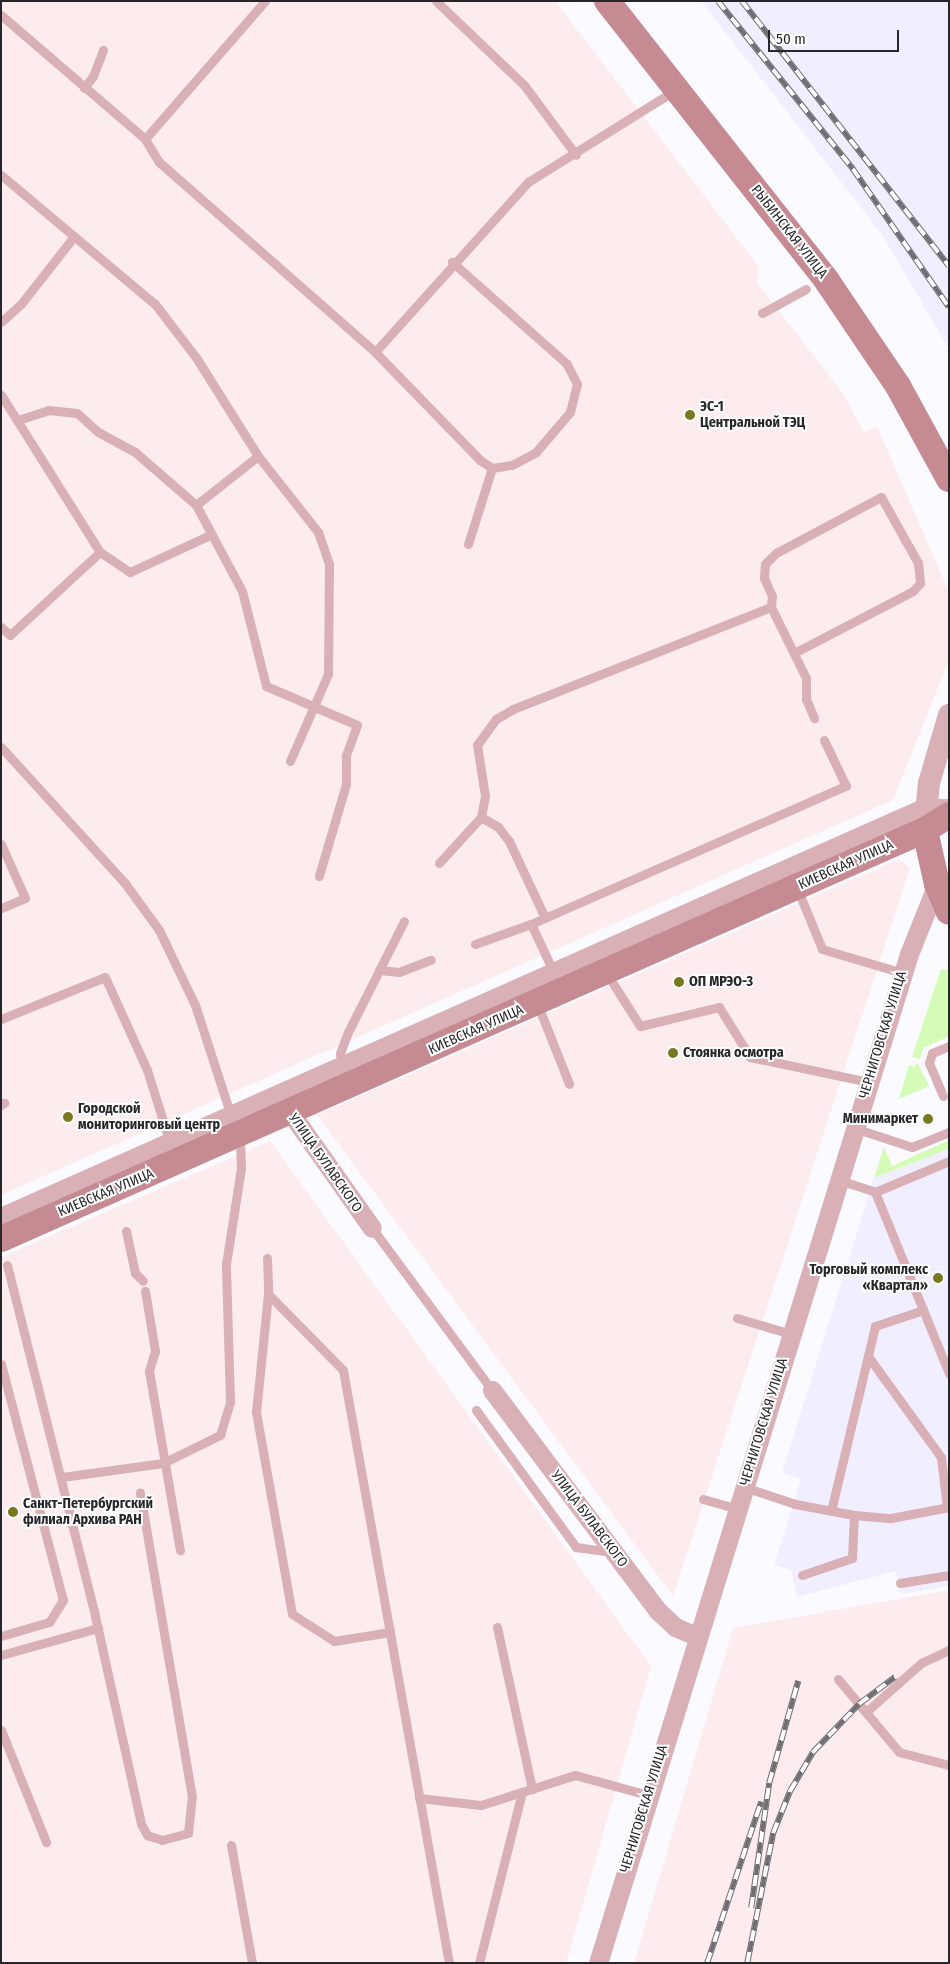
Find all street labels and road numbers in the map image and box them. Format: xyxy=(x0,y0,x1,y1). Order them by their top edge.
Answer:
street label: РЫБИНСКАЯ УЛИЦА xyxy=(747,182,831,282)
street label: КИЕВСКАЯ УЛИЦА xyxy=(796,837,896,893)
street label: ЧЕРНИГОВСКАЯ УЛИЦА xyxy=(856,969,910,1101)
street label: КИЕВСКАЯ УЛИЦА xyxy=(426,1002,526,1058)
street label: УЛИЦА БУЛАВСКОГО xyxy=(285,1110,365,1216)
street label: КИЕВСКАЯ УЛИЦА xyxy=(56,1165,156,1221)
street label: ЧЕРНИГОВСКАЯ УЛИЦА xyxy=(737,1356,791,1488)
street label: УЛИЦА БУЛАВСКОГО xyxy=(547,1467,631,1571)
street label: ЧЕРНИГОВСКАЯ УЛИЦА xyxy=(617,1743,671,1875)

